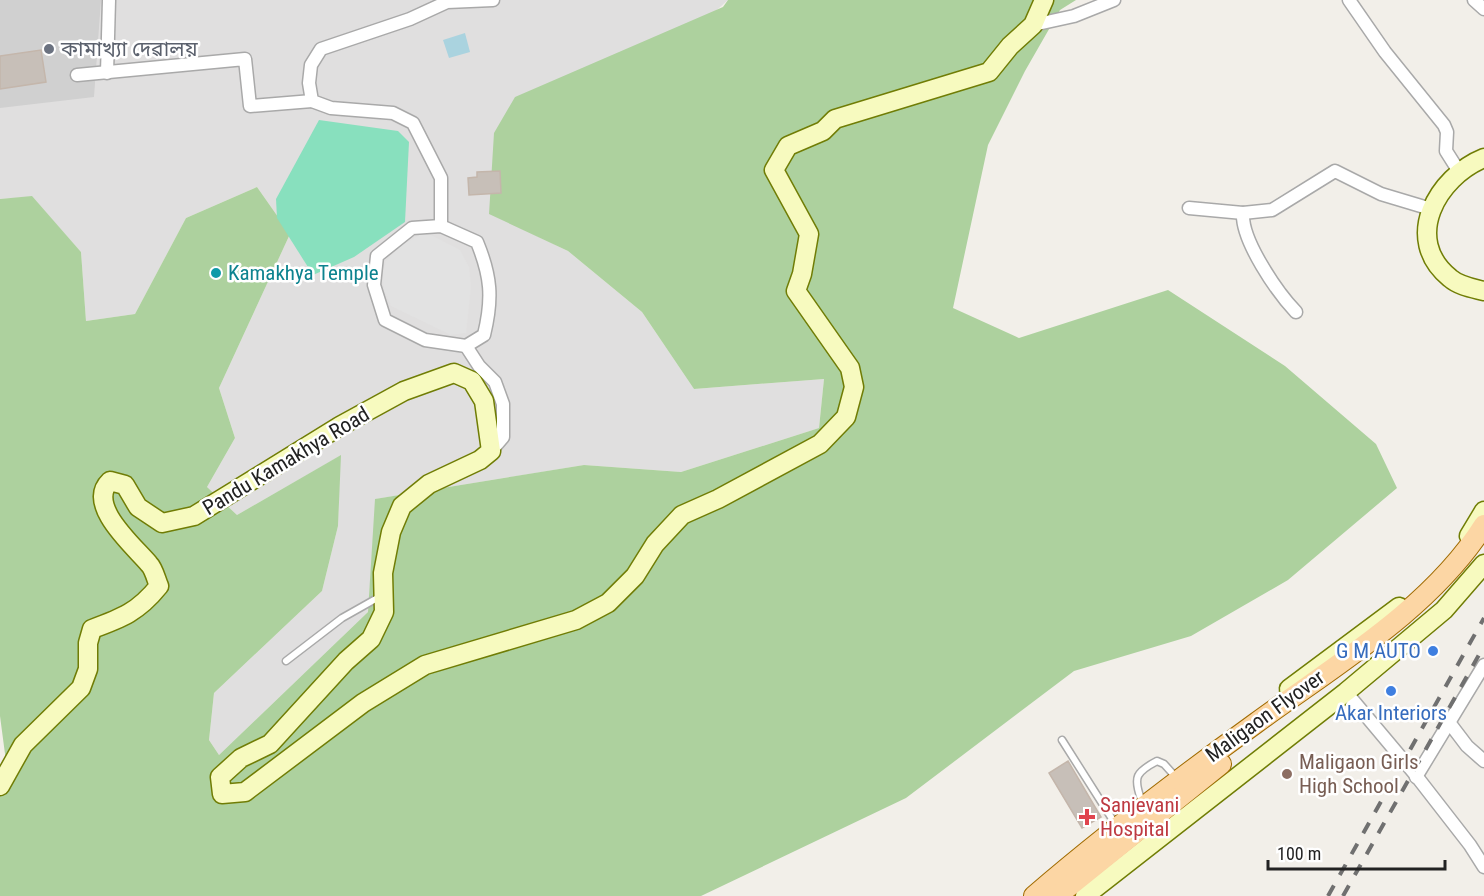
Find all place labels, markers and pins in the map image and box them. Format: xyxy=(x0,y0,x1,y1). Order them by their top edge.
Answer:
place label: কামাখ্যা দেৱালয় xyxy=(60,37,199,61)
marker: কামাখ্যা দেৱালয় xyxy=(42,42,56,56)
place label: Kamakhya Temple xyxy=(228,261,379,285)
marker: Kamakhya Temple xyxy=(209,266,223,280)
place label: G M AUTO xyxy=(1336,639,1421,663)
marker: G M AUTO xyxy=(1426,644,1440,658)
marker: Akar Interiors xyxy=(1384,684,1398,698)
place label: Akar Interiors xyxy=(1335,701,1447,725)
place label: Maligaon Girls High School xyxy=(1299,750,1419,798)
marker: Maligaon Girls High School xyxy=(1280,767,1294,781)
place label: Sanjevani Hospital xyxy=(1100,793,1179,841)
marker: Sanjevani Hospital xyxy=(1078,808,1096,826)

